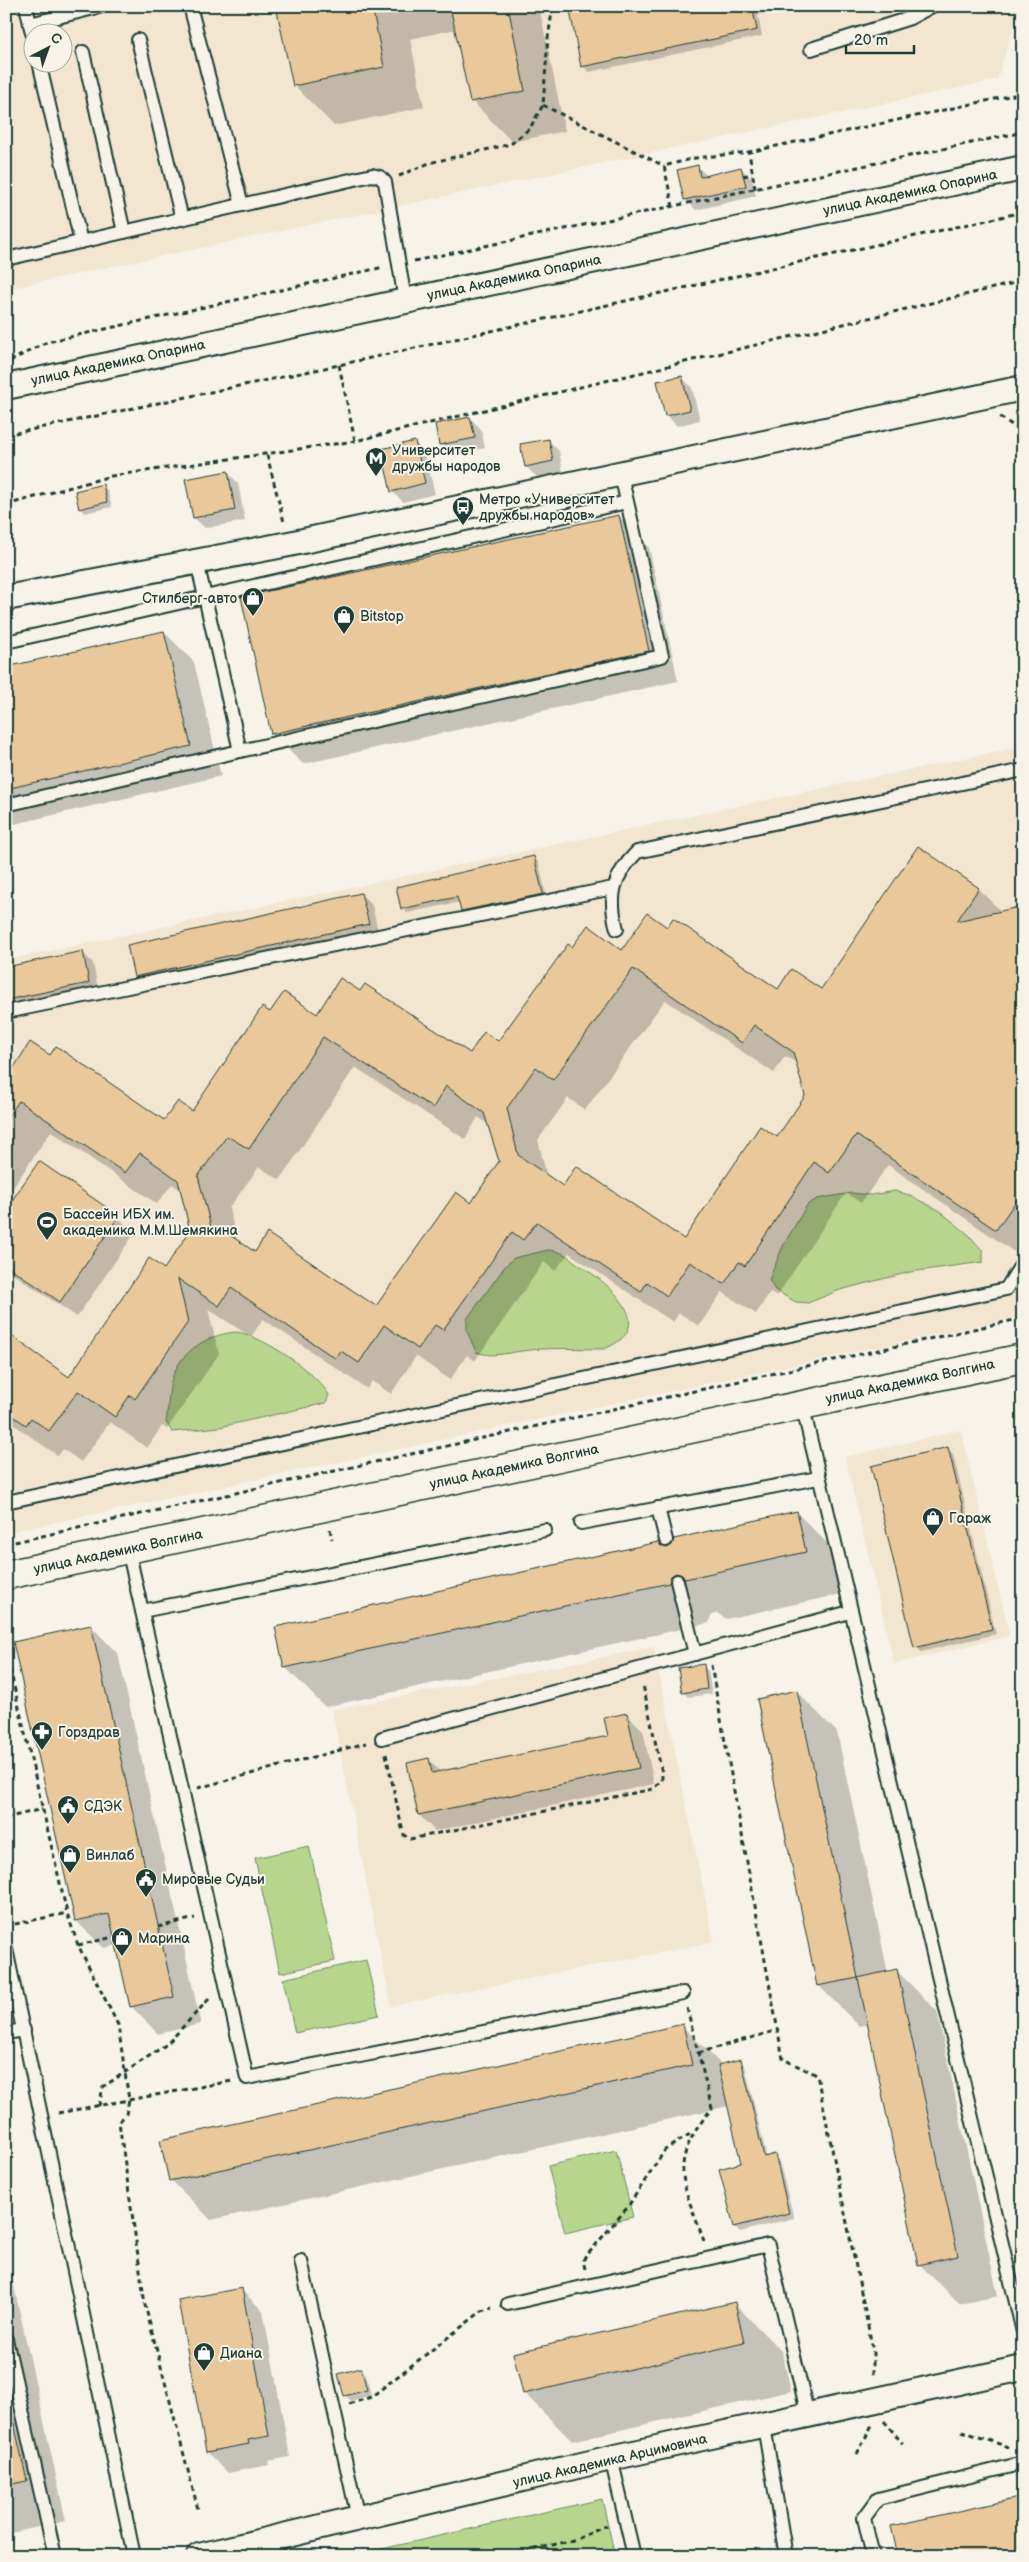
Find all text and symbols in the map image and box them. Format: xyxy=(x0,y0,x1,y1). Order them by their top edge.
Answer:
north arrow xyxy=(22,22,72,72)
scale bar xyxy=(846,22,914,54)
text: С xyxy=(47,29,66,48)
text: 20 m xyxy=(854,31,888,50)
street label: улица Академика Опарина xyxy=(822,166,999,219)
street label: улица Академика Опарина xyxy=(426,251,603,304)
street label: улица Академика Опарина xyxy=(30,336,207,389)
place label: Университет дружбы народов xyxy=(392,442,501,475)
metro station icon: Университет дружбы народов xyxy=(364,446,388,477)
place label: Метро «Университет дружбы народов» xyxy=(479,491,615,524)
bus stop icon: Метро «Университет дружбы народов» xyxy=(451,495,475,526)
shop icon: Стилберг-авто xyxy=(241,586,265,617)
place label: Стилберг-авто xyxy=(142,590,237,607)
shop icon: Bitstop xyxy=(332,604,356,635)
place label: Bitstop xyxy=(360,608,404,625)
place label: Бассейн ИБХ им. академика М.М.Шемякина xyxy=(63,1206,239,1239)
sports icon: Бассейн ИБХ им. академика М.М.Шемякина xyxy=(35,1210,59,1241)
street label: улица Академика Волгина xyxy=(824,1355,997,1408)
street label: улица Академика Волгина xyxy=(428,1440,601,1493)
shop icon: Гараж xyxy=(921,1506,945,1537)
place label: Гараж xyxy=(949,1510,991,1527)
street label: улица Академика Волгина xyxy=(32,1525,205,1578)
pharmacy icon: Горздрав xyxy=(30,1720,54,1751)
place label: Горздрав xyxy=(58,1724,120,1741)
public building icon: СДЭК xyxy=(56,1794,80,1825)
place label: СДЭК xyxy=(84,1798,123,1815)
shop icon: Винлаб xyxy=(58,1843,82,1874)
place label: Винлаб xyxy=(86,1847,135,1864)
public building icon: Мировые Судьи xyxy=(134,1867,158,1898)
place label: Мировые Судьи xyxy=(162,1871,265,1888)
shop icon: Марина xyxy=(110,1926,134,1957)
place label: Марина xyxy=(138,1930,191,1947)
shop icon: Диана xyxy=(192,2341,216,2372)
place label: Диана xyxy=(220,2345,263,2362)
street label: улица Академика Арцимовича xyxy=(511,2430,710,2491)

